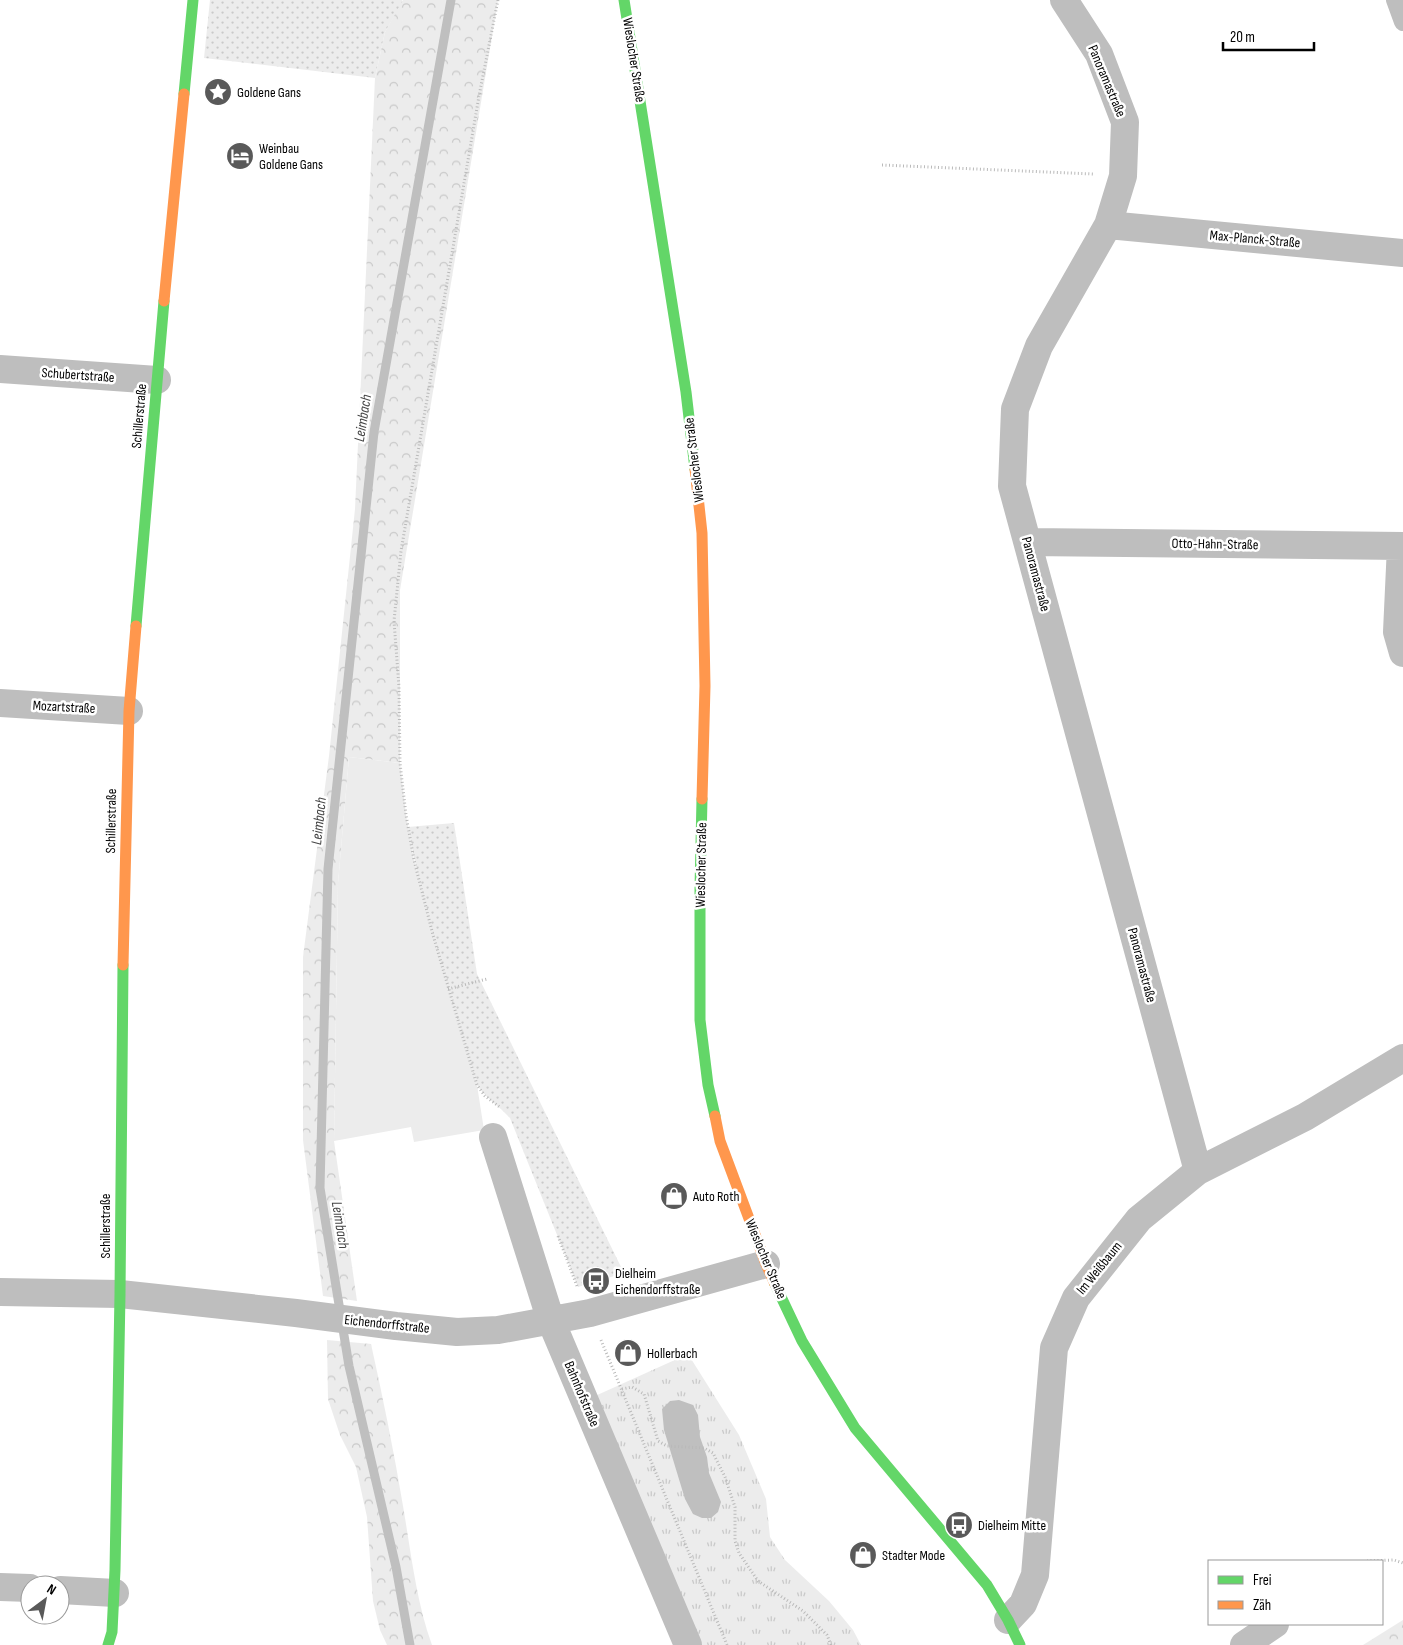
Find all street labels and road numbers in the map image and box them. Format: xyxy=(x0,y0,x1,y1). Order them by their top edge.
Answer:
street label: Wieslocher Straße xyxy=(619,17,649,103)
street label: Panoramastraße xyxy=(1084,42,1130,120)
street label: Max-Planck-Straße xyxy=(1209,227,1301,251)
street label: Schubertstraße xyxy=(41,364,115,386)
street label: Schillerstraße xyxy=(128,383,150,449)
street label: Wieslocher Straße xyxy=(680,417,708,503)
street label: Panoramastraße xyxy=(1018,535,1054,613)
street label: Otto-Hahn-Straße xyxy=(1171,535,1259,553)
street label: Mozartstraße xyxy=(32,697,96,717)
street label: Schillerstraße xyxy=(102,788,120,854)
street label: Wieslocher Straße xyxy=(692,822,710,908)
street label: Panoramastraße xyxy=(1124,926,1160,1004)
street label: Schillerstraße xyxy=(97,1194,114,1258)
street label: Wieslocher Straße xyxy=(742,1216,790,1302)
street label: Im Weißbaum xyxy=(1073,1238,1125,1298)
street label: Eichendorffstraße xyxy=(344,1311,430,1337)
street label: Bahnhofstraße xyxy=(561,1359,603,1429)

